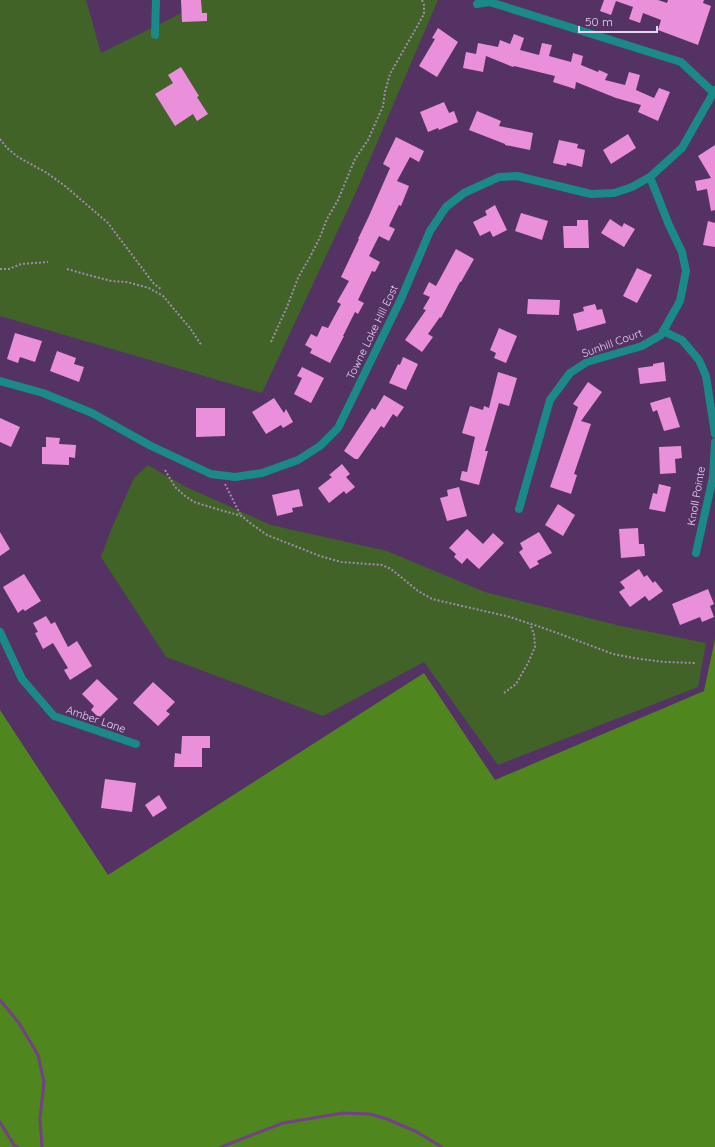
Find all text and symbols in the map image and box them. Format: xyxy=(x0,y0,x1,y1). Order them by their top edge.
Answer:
scale bar xyxy=(579,8,657,34)
text: 50 m xyxy=(585,14,613,29)
street label: Towne Lake Hill East xyxy=(343,282,401,382)
street label: Sunhill Court xyxy=(580,325,644,360)
street label: Knoll Pointe xyxy=(684,465,708,527)
street label: Amber Lane xyxy=(64,702,128,736)

